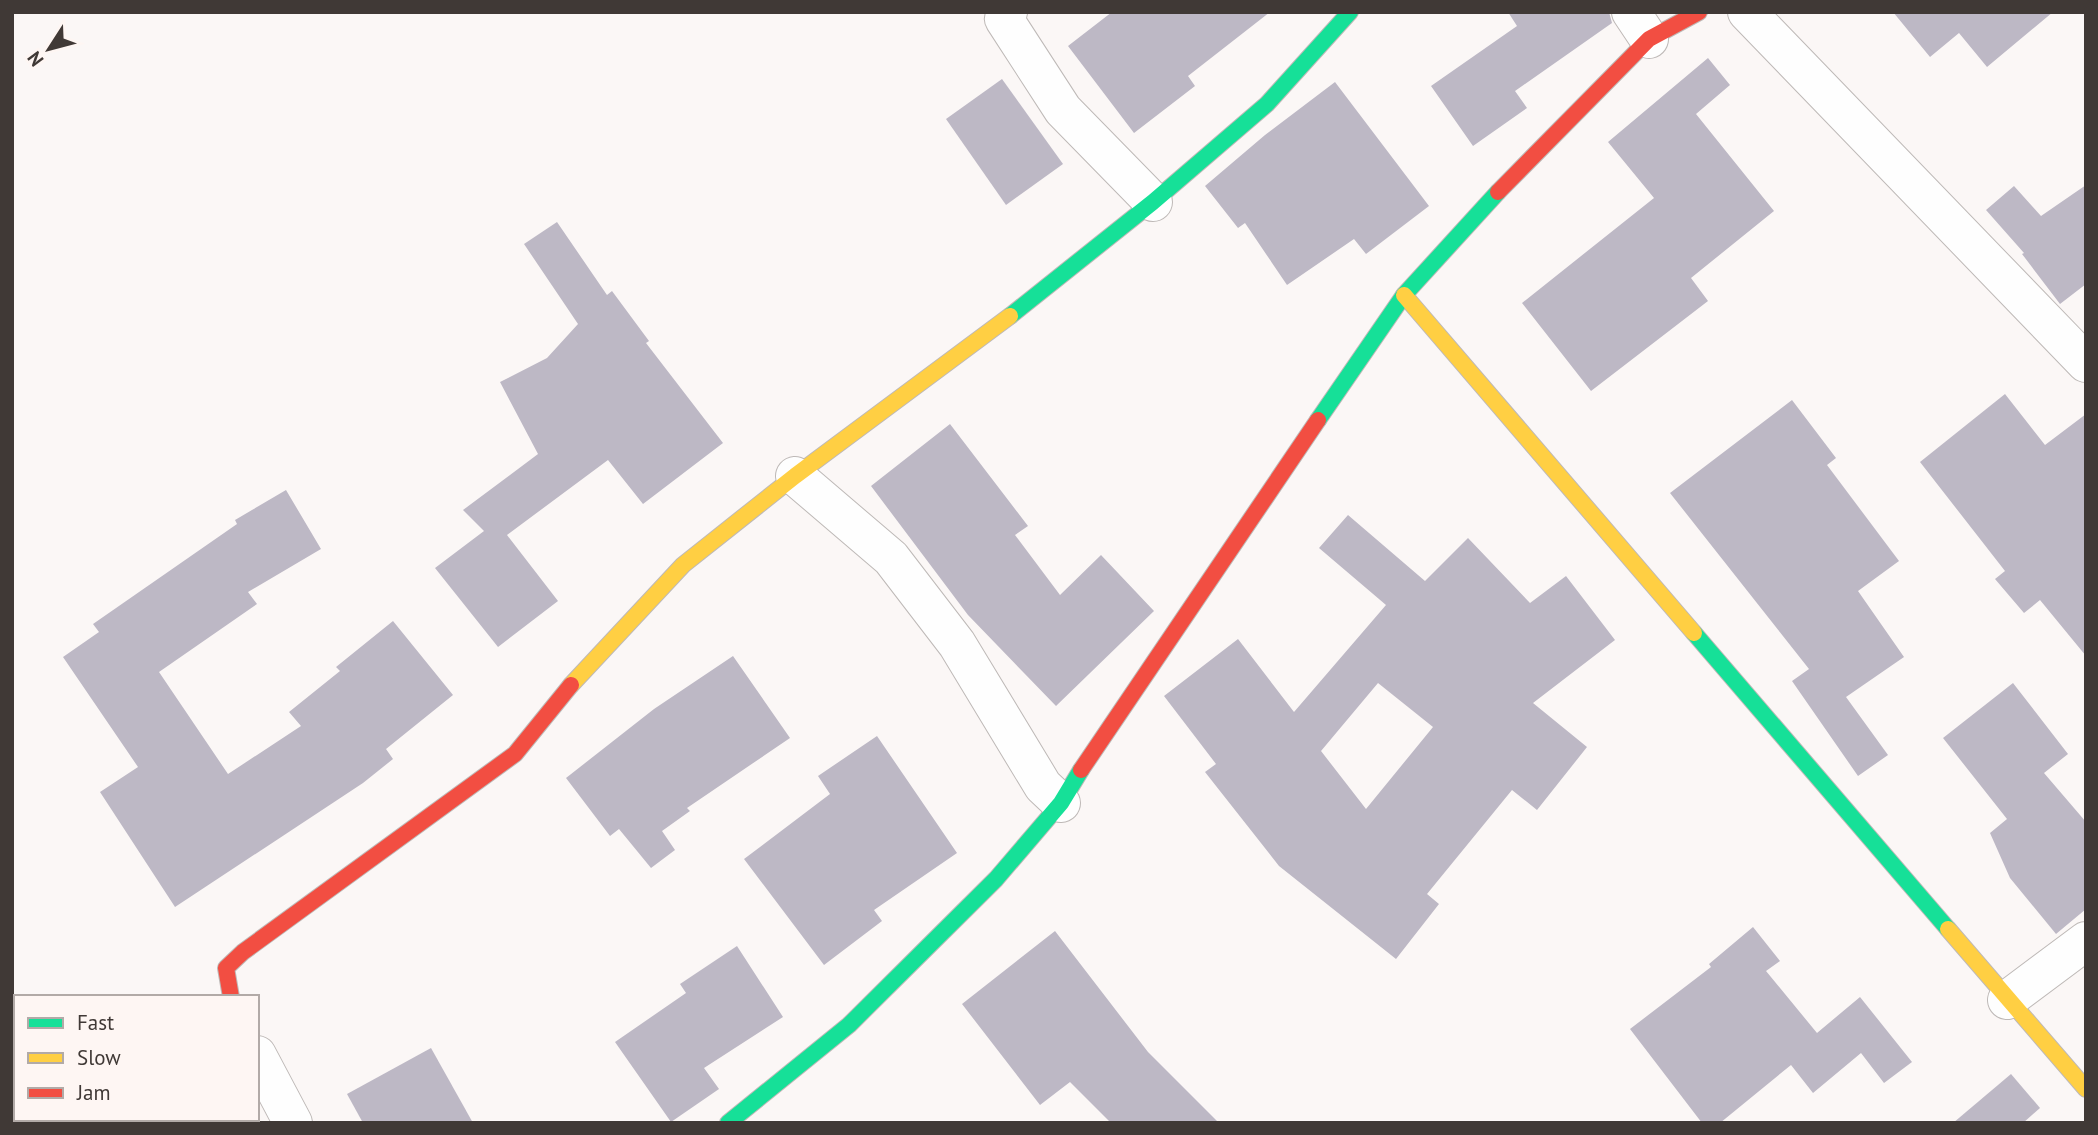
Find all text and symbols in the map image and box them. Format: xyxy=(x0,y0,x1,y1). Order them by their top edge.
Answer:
north arrow xyxy=(14,14,84,84)
text: N xyxy=(22,47,49,71)
legend xyxy=(14,995,259,1121)
text: Fast xyxy=(77,1009,114,1036)
text: Slow xyxy=(77,1044,121,1071)
text: Jam xyxy=(76,1079,111,1106)

